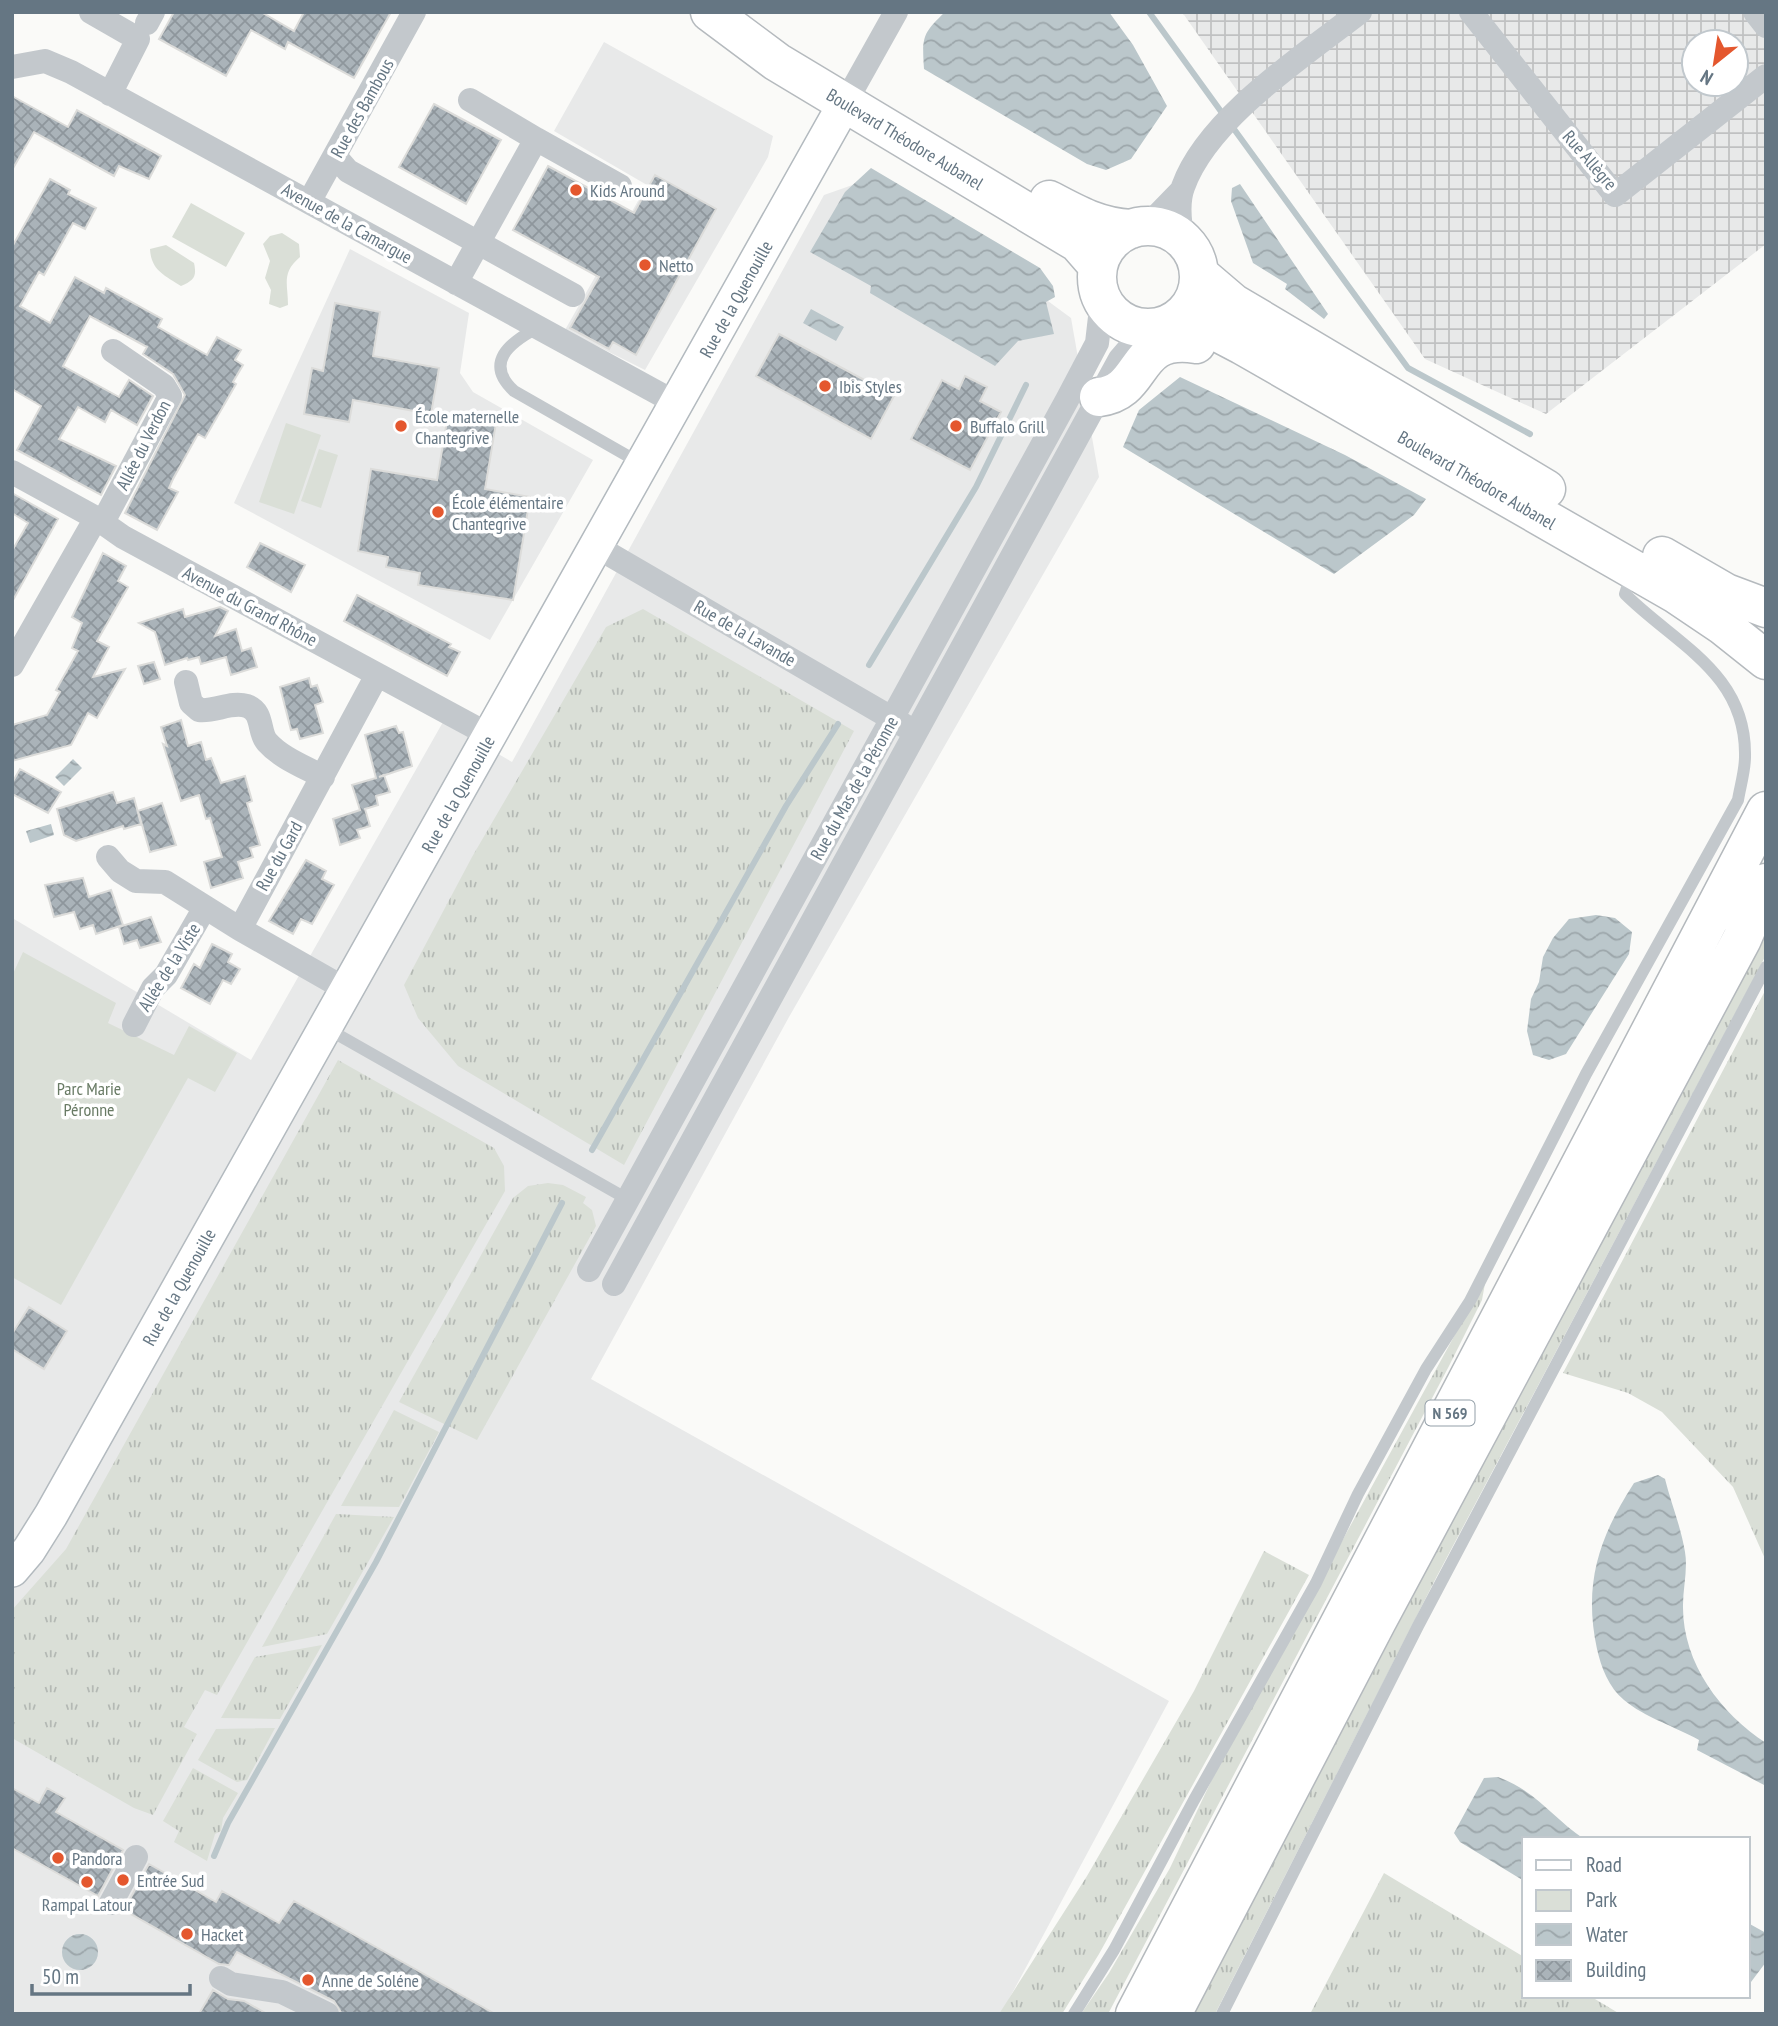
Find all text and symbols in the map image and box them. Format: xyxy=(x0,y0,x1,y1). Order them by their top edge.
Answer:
north arrow xyxy=(1680,28,1750,98)
street label: Rue des Bambous xyxy=(325,54,399,162)
text: N xyxy=(1696,65,1717,91)
street label: Boulevard Théodore Aubanel xyxy=(822,83,988,195)
street label: Rue Allègre xyxy=(1558,125,1622,195)
street label: Avenue de la Camargue xyxy=(278,178,416,268)
place label: Kids Around xyxy=(590,179,665,202)
marker: Kids Around xyxy=(568,182,584,198)
street label: Rue de la Quenouille xyxy=(694,236,778,362)
place label: Netto xyxy=(659,254,694,277)
marker: Netto xyxy=(637,257,653,273)
place label: Ibis Styles xyxy=(839,375,902,398)
marker: Ibis Styles xyxy=(817,378,833,394)
street label: Allée du Verdon xyxy=(111,396,175,494)
place label: École maternelle Chantegrive xyxy=(415,405,519,449)
place label: Buffalo Grill xyxy=(970,415,1045,438)
marker: École maternelle Chantegrive xyxy=(393,418,409,434)
marker: Buffalo Grill xyxy=(948,418,964,434)
street label: Boulevard Théodore Aubanel xyxy=(1394,425,1561,535)
place label: École élémentaire Chantegrive xyxy=(452,491,564,535)
marker: École élémentaire Chantegrive xyxy=(430,504,446,520)
street label: Avenue du Grand Rhône xyxy=(179,561,321,651)
street label: Rue de la Lavande xyxy=(690,595,800,671)
street label: Rue du Mas de la Péronne xyxy=(805,712,903,864)
street label: Rue de la Quenouille xyxy=(416,731,500,857)
street label: Rue du Gard xyxy=(251,817,307,895)
street label: Allée de la Viste xyxy=(133,919,205,1015)
park label: Parc Marie Péronne xyxy=(57,1077,121,1121)
street label: Rue de la Quenouille xyxy=(137,1224,221,1350)
road number: N 569 xyxy=(1426,1400,1474,1426)
legend xyxy=(1522,1837,1750,1998)
place label: Pandora xyxy=(72,1847,122,1870)
marker: Pandora xyxy=(50,1850,66,1866)
text: Road xyxy=(1586,1851,1622,1878)
place label: Entrée Sud xyxy=(137,1869,204,1892)
marker: Entrée Sud xyxy=(115,1872,131,1888)
marker: Rampal Latour xyxy=(79,1874,95,1890)
text: Park xyxy=(1586,1886,1617,1913)
place label: Rampal Latour xyxy=(42,1893,132,1916)
text: Water xyxy=(1586,1921,1628,1948)
place label: Hacket xyxy=(201,1923,243,1946)
marker: Hacket xyxy=(179,1926,195,1942)
scale bar xyxy=(32,1952,189,1996)
text: Building xyxy=(1586,1956,1646,1983)
text: 50 m xyxy=(42,1963,79,1990)
place label: Anne de Soléne xyxy=(322,1969,419,1992)
marker: Anne de Soléne xyxy=(300,1972,316,1988)

